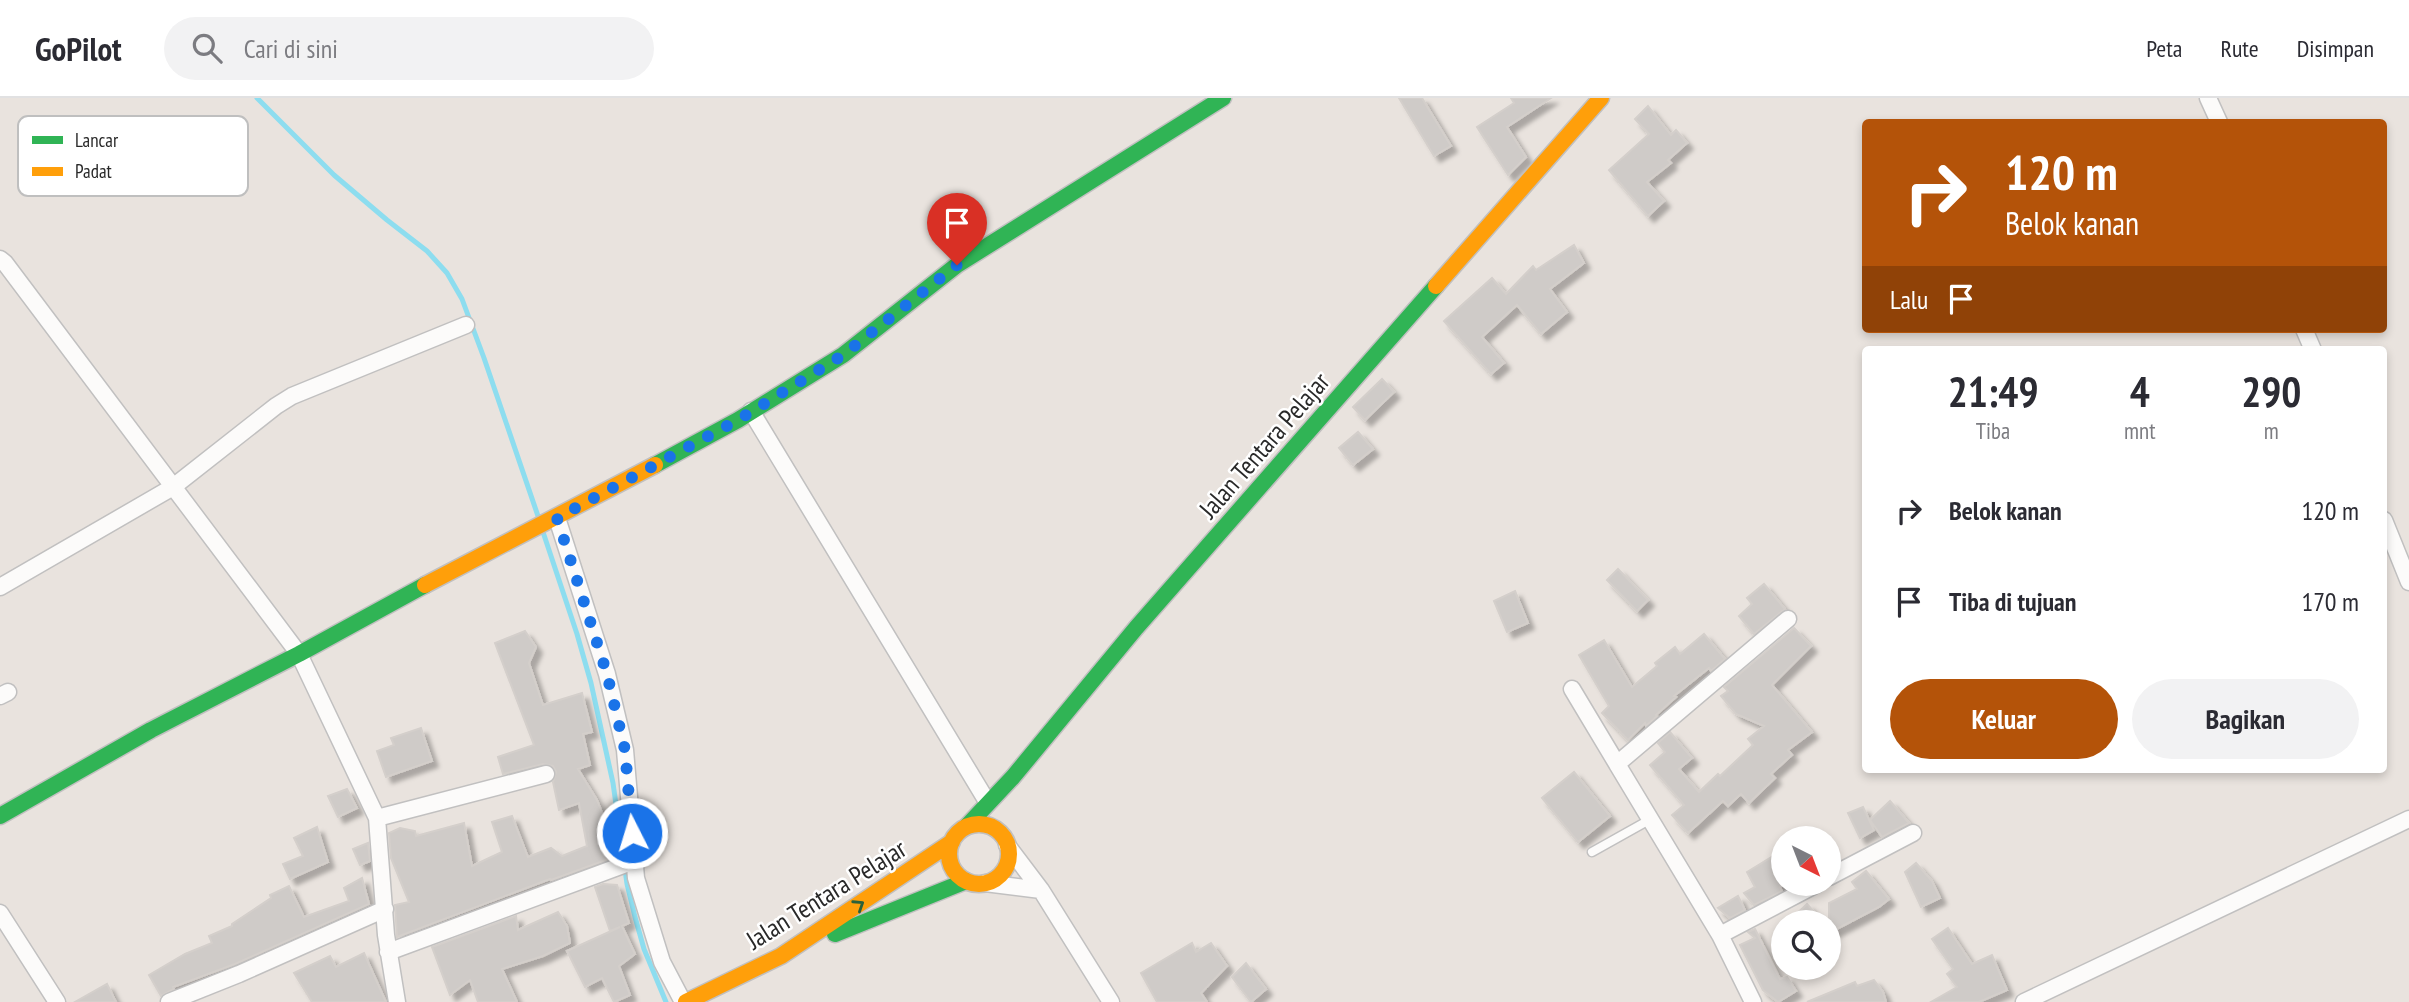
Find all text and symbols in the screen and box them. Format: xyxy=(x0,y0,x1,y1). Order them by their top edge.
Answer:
search box xyxy=(164,17,654,80)
text: GoPilot xyxy=(35,27,122,70)
icon: search xyxy=(188,29,226,67)
text: Cari di sini xyxy=(244,32,338,65)
text: Peta xyxy=(2146,33,2182,64)
text: Rute xyxy=(2220,33,2259,64)
text: Disimpan xyxy=(2297,33,2374,64)
legend xyxy=(18,116,248,196)
text: Lancar xyxy=(75,128,119,152)
text: 120 m xyxy=(2005,140,2118,204)
icon: right xyxy=(1890,147,1981,238)
text: Padat xyxy=(75,159,112,183)
pin xyxy=(927,193,987,265)
text: Belok kanan xyxy=(2005,202,2139,244)
icon: arrive xyxy=(938,204,976,242)
icon: arrive xyxy=(1942,280,1980,318)
text: Lalu xyxy=(1890,283,1928,316)
text: 21:49 xyxy=(1948,364,2038,419)
text: 4 xyxy=(2130,364,2150,419)
text: 290 xyxy=(2241,364,2301,419)
street label: Jalan Tentara Pelajar xyxy=(1191,365,1336,525)
text: Tiba xyxy=(1976,416,2010,445)
text: mnt xyxy=(2124,416,2156,445)
text: m xyxy=(2264,416,2279,445)
icon: right xyxy=(1890,492,1928,530)
text: Belok kanan xyxy=(1949,494,2062,527)
text: 120 m xyxy=(2301,494,2359,527)
icon: arrive xyxy=(1890,583,1928,621)
text: Tiba di tujuan xyxy=(1949,585,2077,618)
text: 170 m xyxy=(2301,585,2359,618)
button: Keluar xyxy=(1890,679,2118,759)
button: Bagikan xyxy=(2132,679,2359,759)
position arrow xyxy=(595,796,669,870)
north arrow xyxy=(1771,826,1841,896)
map controls xyxy=(1771,826,1841,980)
street label: Jalan Tentara Pelajar xyxy=(739,832,912,957)
one-way arrow xyxy=(851,900,864,913)
button: search xyxy=(1771,910,1841,980)

